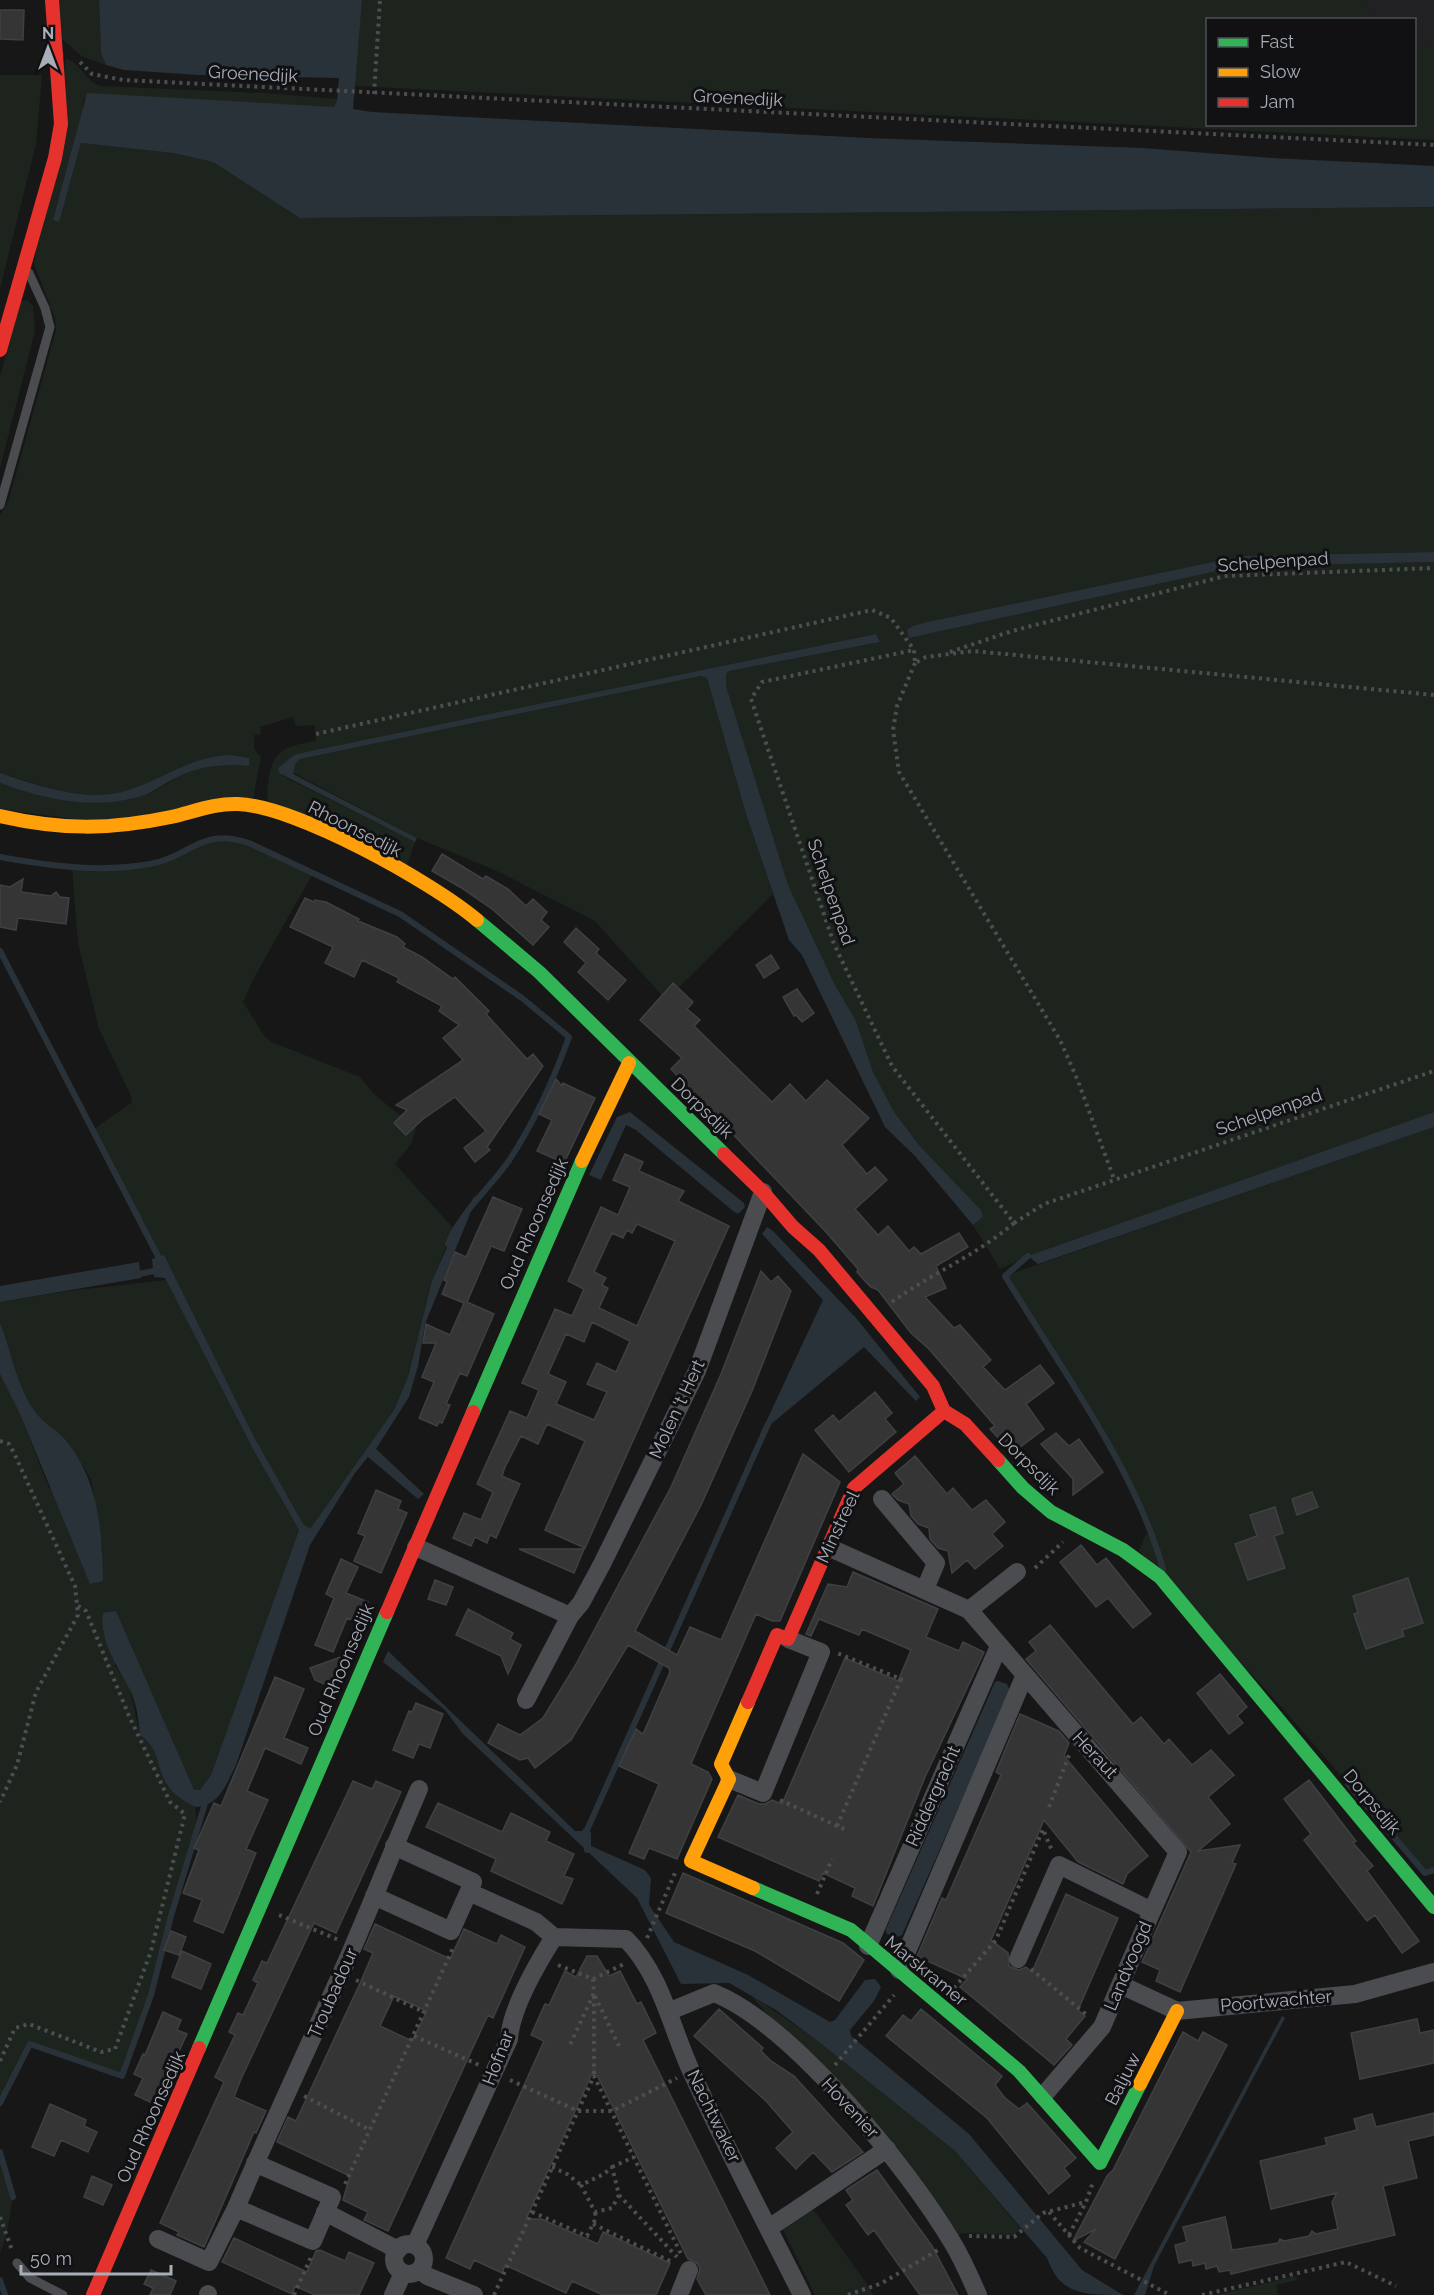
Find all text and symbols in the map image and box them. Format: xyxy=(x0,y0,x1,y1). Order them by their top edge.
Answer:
north arrow xyxy=(18,18,78,78)
legend xyxy=(1206,18,1416,126)
text: N xyxy=(42,24,54,43)
text: Fast xyxy=(1260,31,1294,52)
street label: Groenedijk xyxy=(208,61,299,86)
text: Slow xyxy=(1260,61,1301,82)
street label: Groenedijk xyxy=(693,85,784,110)
text: Jam xyxy=(1260,91,1295,112)
street label: Schelpenpad xyxy=(1217,547,1329,576)
street label: Rhoonsedijk xyxy=(305,796,406,861)
street label: Schelpenpad xyxy=(803,836,859,948)
street label: Dorpsdijk xyxy=(667,1073,738,1143)
street label: Schelpenpad xyxy=(1213,1084,1325,1140)
street label: Oud Rhoonsedijk xyxy=(495,1154,572,1293)
street label: Molen 't Hert xyxy=(644,1356,709,1462)
street label: Dorpsdijk xyxy=(994,1428,1065,1499)
street label: Minstreel xyxy=(812,1487,863,1566)
street label: Oud Rhoonsedijk xyxy=(303,1600,378,1739)
street label: Heraut xyxy=(1068,1727,1122,1782)
street label: Riddergracht xyxy=(901,1742,964,1849)
street label: Dorpsdijk xyxy=(1339,1765,1406,1839)
street label: Landvoogd xyxy=(1099,1918,1156,2014)
street label: Marskramer xyxy=(881,1931,972,2011)
street label: Troubadour xyxy=(303,1944,362,2041)
street label: Poortwachter xyxy=(1219,1985,1333,2016)
street label: Hofnar xyxy=(478,2027,518,2088)
street label: Oud Rhoonsedijk xyxy=(112,2047,189,2186)
street label: Baljuw xyxy=(1100,2049,1145,2109)
street label: Nachtwaker xyxy=(683,2066,746,2166)
street label: Hovenier xyxy=(817,2073,884,2143)
scale bar xyxy=(21,2238,171,2276)
text: 50 m xyxy=(30,2248,72,2269)

